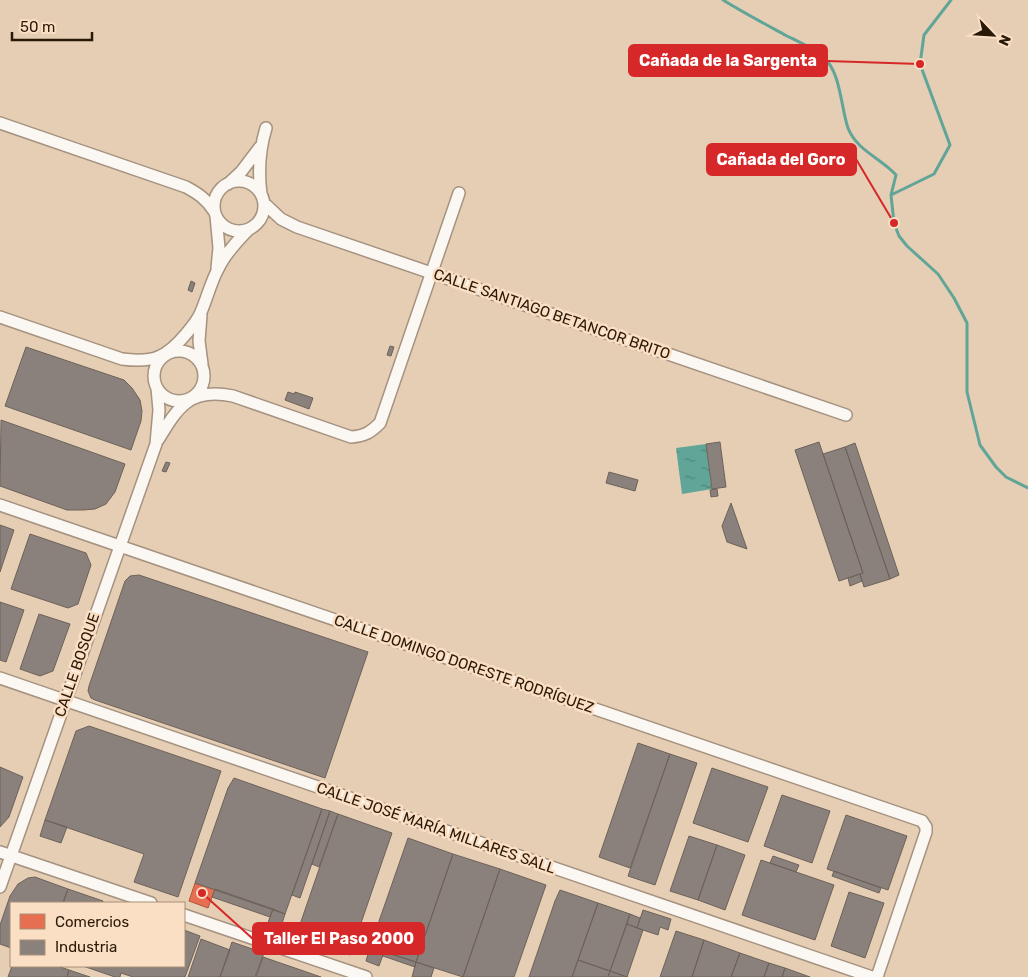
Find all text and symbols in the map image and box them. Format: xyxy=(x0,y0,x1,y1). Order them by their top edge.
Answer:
scale bar xyxy=(12,10,92,42)
north arrow xyxy=(968,10,1018,60)
text: 50 m xyxy=(20,18,55,36)
text: N xyxy=(994,32,1014,48)
callout: Cañada de la Sargenta xyxy=(629,45,827,76)
text: Cañada de la Sargenta xyxy=(639,51,817,70)
callout: Cañada del Goro xyxy=(707,144,856,175)
text: Cañada del Goro xyxy=(716,150,846,169)
street label: CALLE SANTIAGO BETANCOR BRITO xyxy=(431,265,673,363)
street label: CALLE BOSQUE xyxy=(51,611,103,719)
street label: CALLE DOMINGO DORESTE RODRÍGUEZ xyxy=(332,611,596,717)
street label: CALLE JOSÉ MARÍA MILLARES SALL xyxy=(314,779,558,878)
legend xyxy=(10,902,185,967)
text: Comercios xyxy=(55,913,129,931)
callout: Taller El Paso 2000 xyxy=(253,923,424,954)
text: Taller El Paso 2000 xyxy=(264,929,414,948)
text: Industria xyxy=(55,938,117,956)

